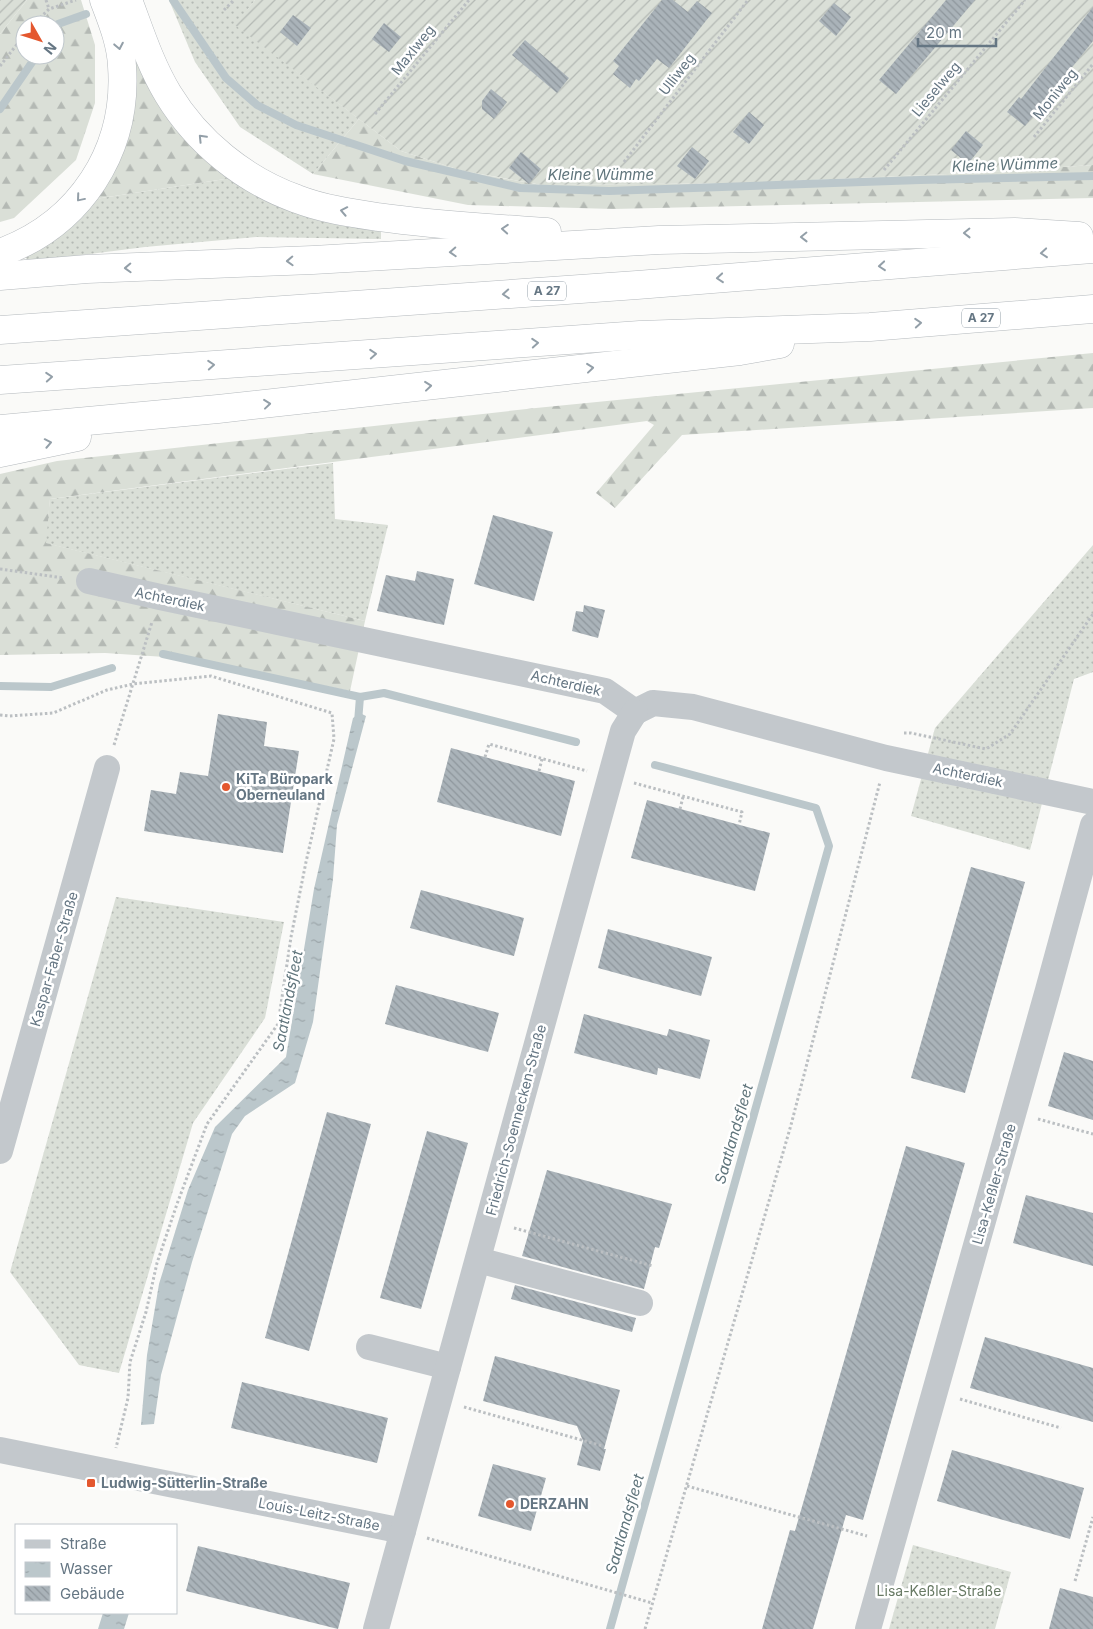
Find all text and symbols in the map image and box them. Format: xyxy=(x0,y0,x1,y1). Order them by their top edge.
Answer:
north arrow xyxy=(15,15,65,65)
scale bar xyxy=(918,15,996,47)
street label: Maxlweg xyxy=(387,21,438,78)
text: 20 m xyxy=(926,23,962,42)
text: N xyxy=(41,39,60,58)
one-way arrow xyxy=(113,42,124,51)
street label: Ulliweg xyxy=(655,49,698,98)
street label: Lieselweg xyxy=(908,58,963,120)
street label: Moniweg xyxy=(1029,65,1080,123)
one-way arrow xyxy=(199,134,208,143)
water label: Kleine Wümme xyxy=(952,153,1058,176)
water label: Kleine Wümme xyxy=(548,165,654,184)
one-way arrow xyxy=(77,192,86,201)
one-way arrow xyxy=(339,207,348,217)
one-way arrow xyxy=(501,224,509,235)
one-way arrow xyxy=(962,228,970,238)
one-way arrow xyxy=(800,232,808,242)
one-way arrow xyxy=(448,246,456,257)
one-way arrow xyxy=(1040,247,1048,258)
one-way arrow xyxy=(286,255,294,266)
one-way arrow xyxy=(878,260,886,271)
one-way arrow xyxy=(124,262,132,273)
one-way arrow xyxy=(716,273,724,284)
road number: A 27 xyxy=(528,282,566,300)
one-way arrow xyxy=(502,289,510,300)
road number: A 27 xyxy=(962,308,1000,328)
one-way arrow xyxy=(915,318,923,329)
one-way arrow xyxy=(531,337,539,348)
one-way arrow xyxy=(369,349,377,360)
one-way arrow xyxy=(207,360,215,371)
one-way arrow xyxy=(586,363,594,374)
one-way arrow xyxy=(45,371,53,382)
one-way arrow xyxy=(424,381,432,392)
one-way arrow xyxy=(263,398,271,409)
one-way arrow xyxy=(43,438,52,449)
street label: Achterdiek xyxy=(133,583,207,614)
street label: Achterdiek xyxy=(529,666,603,699)
street label: Achterdiek xyxy=(931,759,1005,790)
place label: KiTa Büropark Oberneuland xyxy=(236,770,334,803)
marker: KiTa Büropark Oberneuland xyxy=(220,781,232,793)
street label: Kaspar-Faber-Straße xyxy=(26,889,81,1028)
water label: Saatlandsfleet xyxy=(268,947,307,1053)
street label: Friedrich-Soennecken-Straße xyxy=(482,1023,549,1217)
water label: Saatlandsfleet xyxy=(710,1081,757,1186)
street label: Lisa-Keßler-Straße xyxy=(968,1122,1019,1246)
water label: Saatlandsfleet xyxy=(601,1471,648,1576)
place label: Ludwig-Sütterlin-Straße xyxy=(101,1474,268,1491)
marker: Ludwig-Sütterlin-Straße xyxy=(85,1477,97,1489)
street label: Louis-Leitz-Straße xyxy=(257,1493,381,1534)
place label: DERZAHN xyxy=(520,1495,589,1512)
marker: DERZAHN xyxy=(504,1498,516,1510)
legend xyxy=(15,1524,178,1614)
text: Straße xyxy=(60,1534,107,1553)
text: Wasser xyxy=(60,1559,113,1578)
park label: Lisa-Keßler-Straße xyxy=(877,1582,1001,1599)
text: Gebäude xyxy=(60,1584,125,1603)

